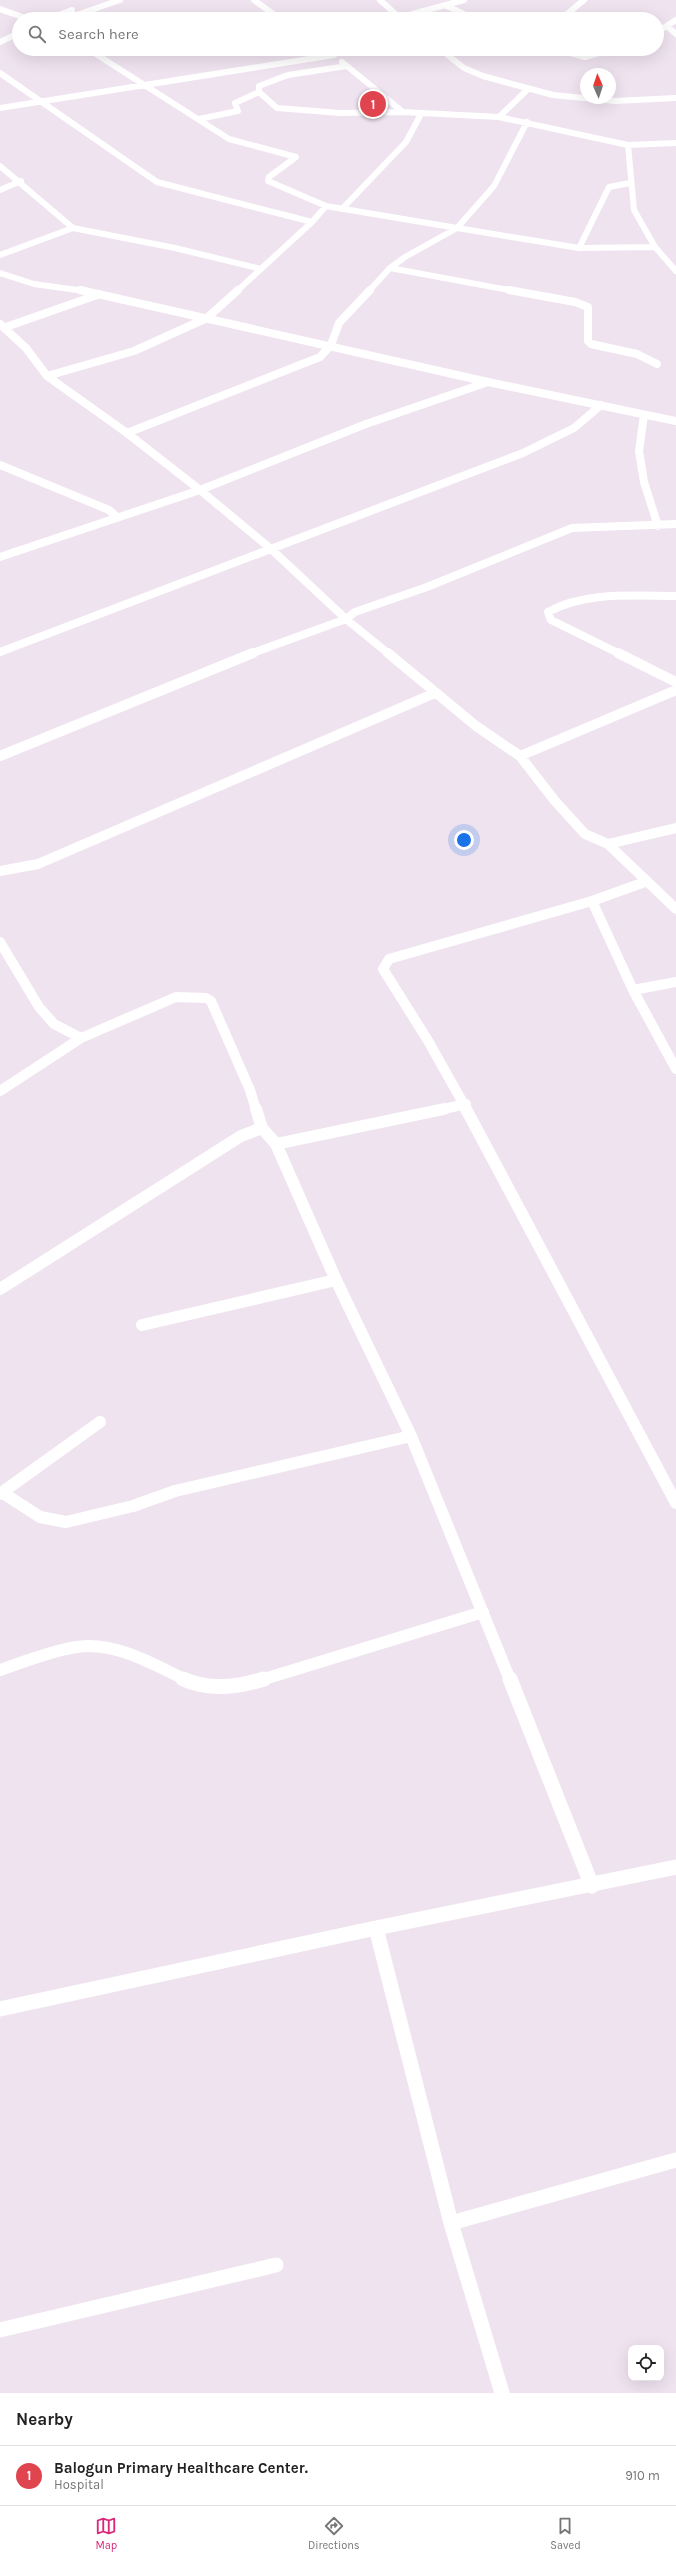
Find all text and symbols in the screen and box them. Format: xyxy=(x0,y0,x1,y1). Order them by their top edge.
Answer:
search box xyxy=(12,12,664,56)
icon: search xyxy=(26,23,48,45)
text: Search here xyxy=(58,25,139,43)
north arrow xyxy=(580,68,616,104)
pin: 1 xyxy=(360,89,386,119)
your location xyxy=(454,830,474,850)
map controls xyxy=(628,2345,664,2381)
button: locate xyxy=(628,2345,664,2381)
text: Nearby xyxy=(16,2409,73,2429)
text: Balogun Primary Healthcare Center. xyxy=(54,2459,308,2477)
text: 1 xyxy=(27,2468,31,2483)
text: 910 m xyxy=(625,2468,660,2483)
text: Hospital xyxy=(54,2477,104,2492)
tab: Map xyxy=(95,2515,117,2552)
tab: Directions xyxy=(308,2515,360,2552)
tab: Saved xyxy=(550,2515,581,2552)

